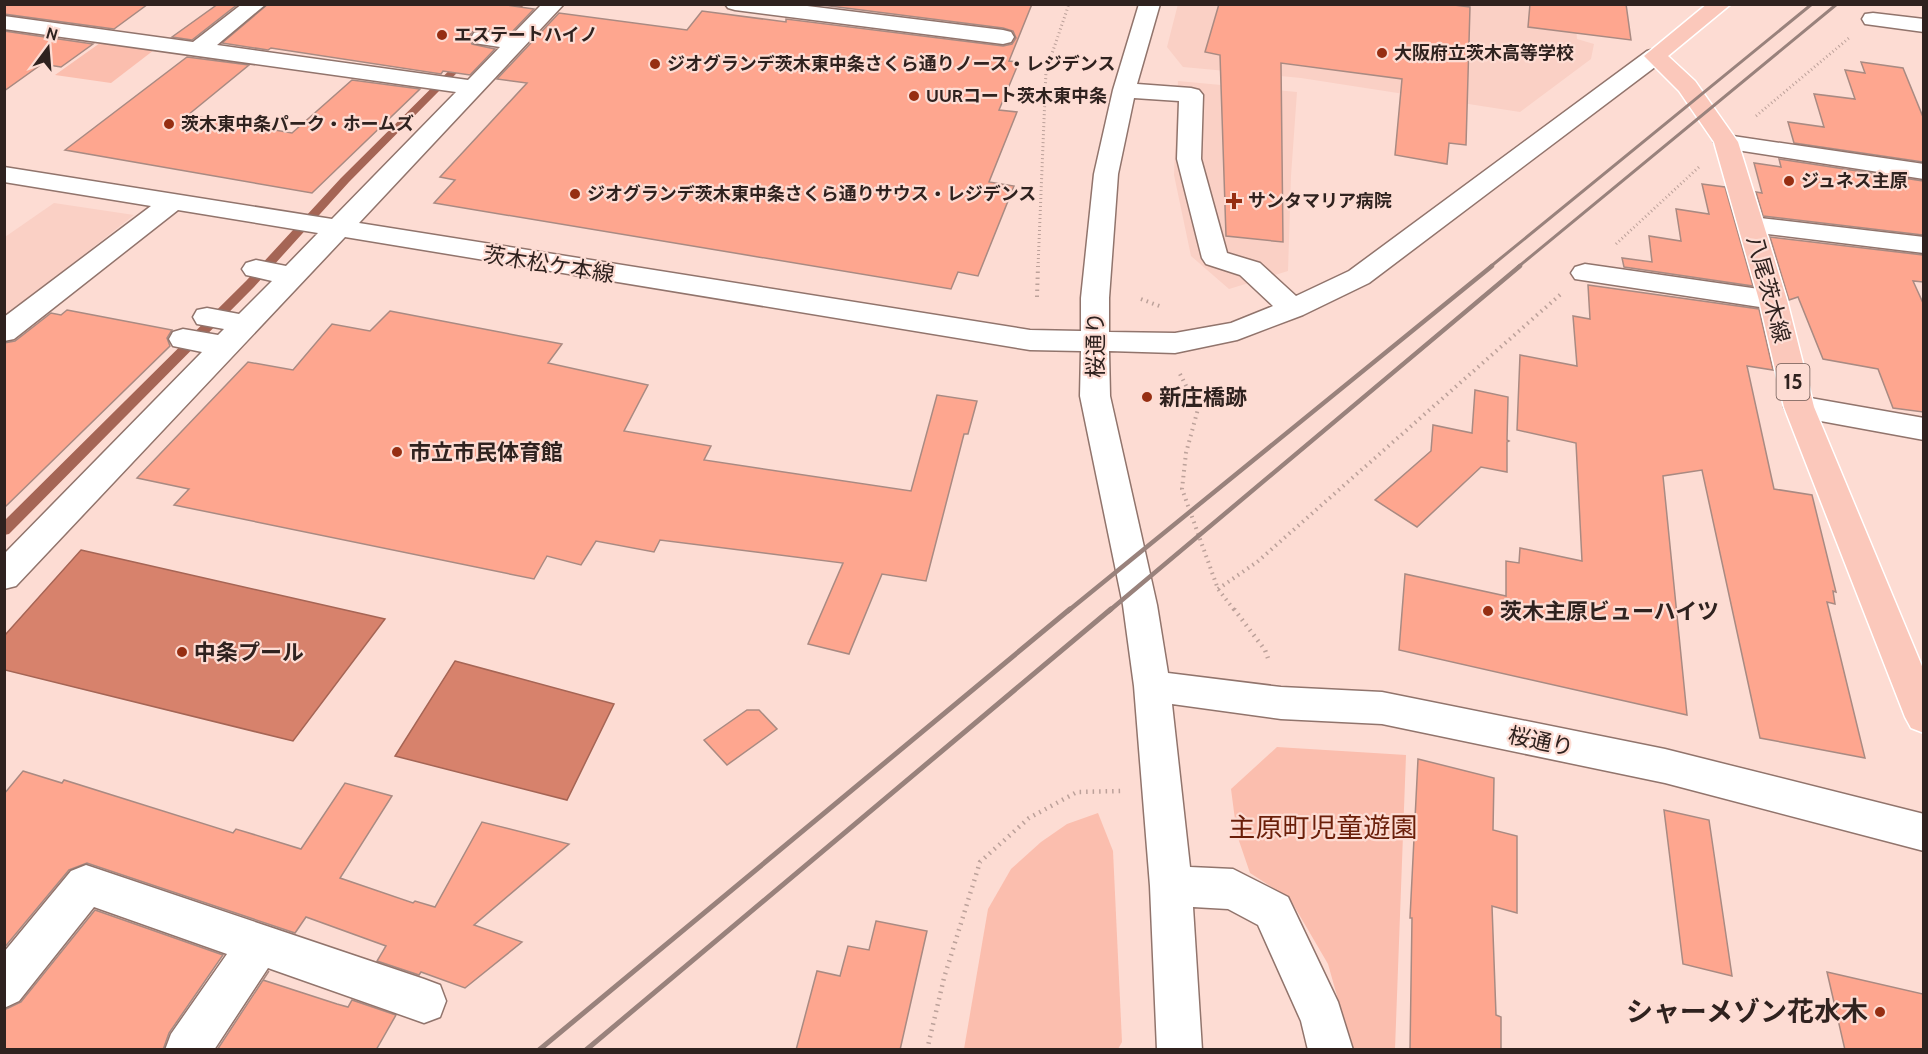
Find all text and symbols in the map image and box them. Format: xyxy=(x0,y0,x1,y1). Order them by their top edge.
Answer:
north arrow xyxy=(18,18,78,78)
text: N xyxy=(44,23,60,45)
place label: エステートハイノ xyxy=(454,24,598,46)
marker: エステートハイノ xyxy=(435,28,449,42)
place label: 大阪府立茨木高等学校 xyxy=(1394,42,1574,64)
marker: 大阪府立茨木高等学校 xyxy=(1375,46,1389,60)
place label: ジオグランデ茨木東中条さくら通りノース・レジデンス xyxy=(667,53,1115,75)
marker: ジオグランデ茨木東中条さくら通りノース・レジデンス xyxy=(648,57,662,71)
place label: UURコート茨木東中条 xyxy=(926,85,1107,107)
marker: UURコート茨木東中条 xyxy=(907,89,921,103)
place label: 茨木東中条パーク・ホームズ xyxy=(181,113,414,135)
marker: 茨木東中条パーク・ホームズ xyxy=(162,117,176,131)
place label: ジュネス主原 xyxy=(1801,170,1908,192)
marker: ジュネス主原 xyxy=(1782,174,1796,188)
place label: ジオグランデ茨木東中条さくら通りサウス・レジデンス xyxy=(587,183,1036,205)
marker: ジオグランデ茨木東中条さくら通りサウス・レジデンス xyxy=(568,187,582,201)
place label: サンタマリア病院 xyxy=(1248,190,1392,212)
marker: サンタマリア病院 xyxy=(1225,192,1243,210)
street label: 八尾茨木線 xyxy=(1741,233,1796,346)
street label: 茨木松ケ本線 xyxy=(482,241,616,288)
street label: 桜通り xyxy=(1082,312,1109,378)
road number: 15 xyxy=(1776,364,1810,400)
place label: 新庄橋跡 xyxy=(1159,384,1247,411)
marker: 新庄橋跡 xyxy=(1140,390,1154,404)
place label: 市立市民体育館 xyxy=(409,439,563,466)
marker: 市立市民体育館 xyxy=(390,445,404,459)
place label: 茨木主原ビューハイツ xyxy=(1500,598,1719,625)
marker: 茨木主原ビューハイツ xyxy=(1481,604,1495,618)
place label: 中条プール xyxy=(194,639,304,666)
marker: 中条プール xyxy=(175,645,189,659)
street label: 桜通り xyxy=(1506,721,1576,762)
park label: 主原町児童遊園 xyxy=(1229,811,1418,844)
place label: シャーメゾン花水木 xyxy=(1626,995,1868,1028)
marker: シャーメゾン花水木 xyxy=(1873,1005,1887,1019)

